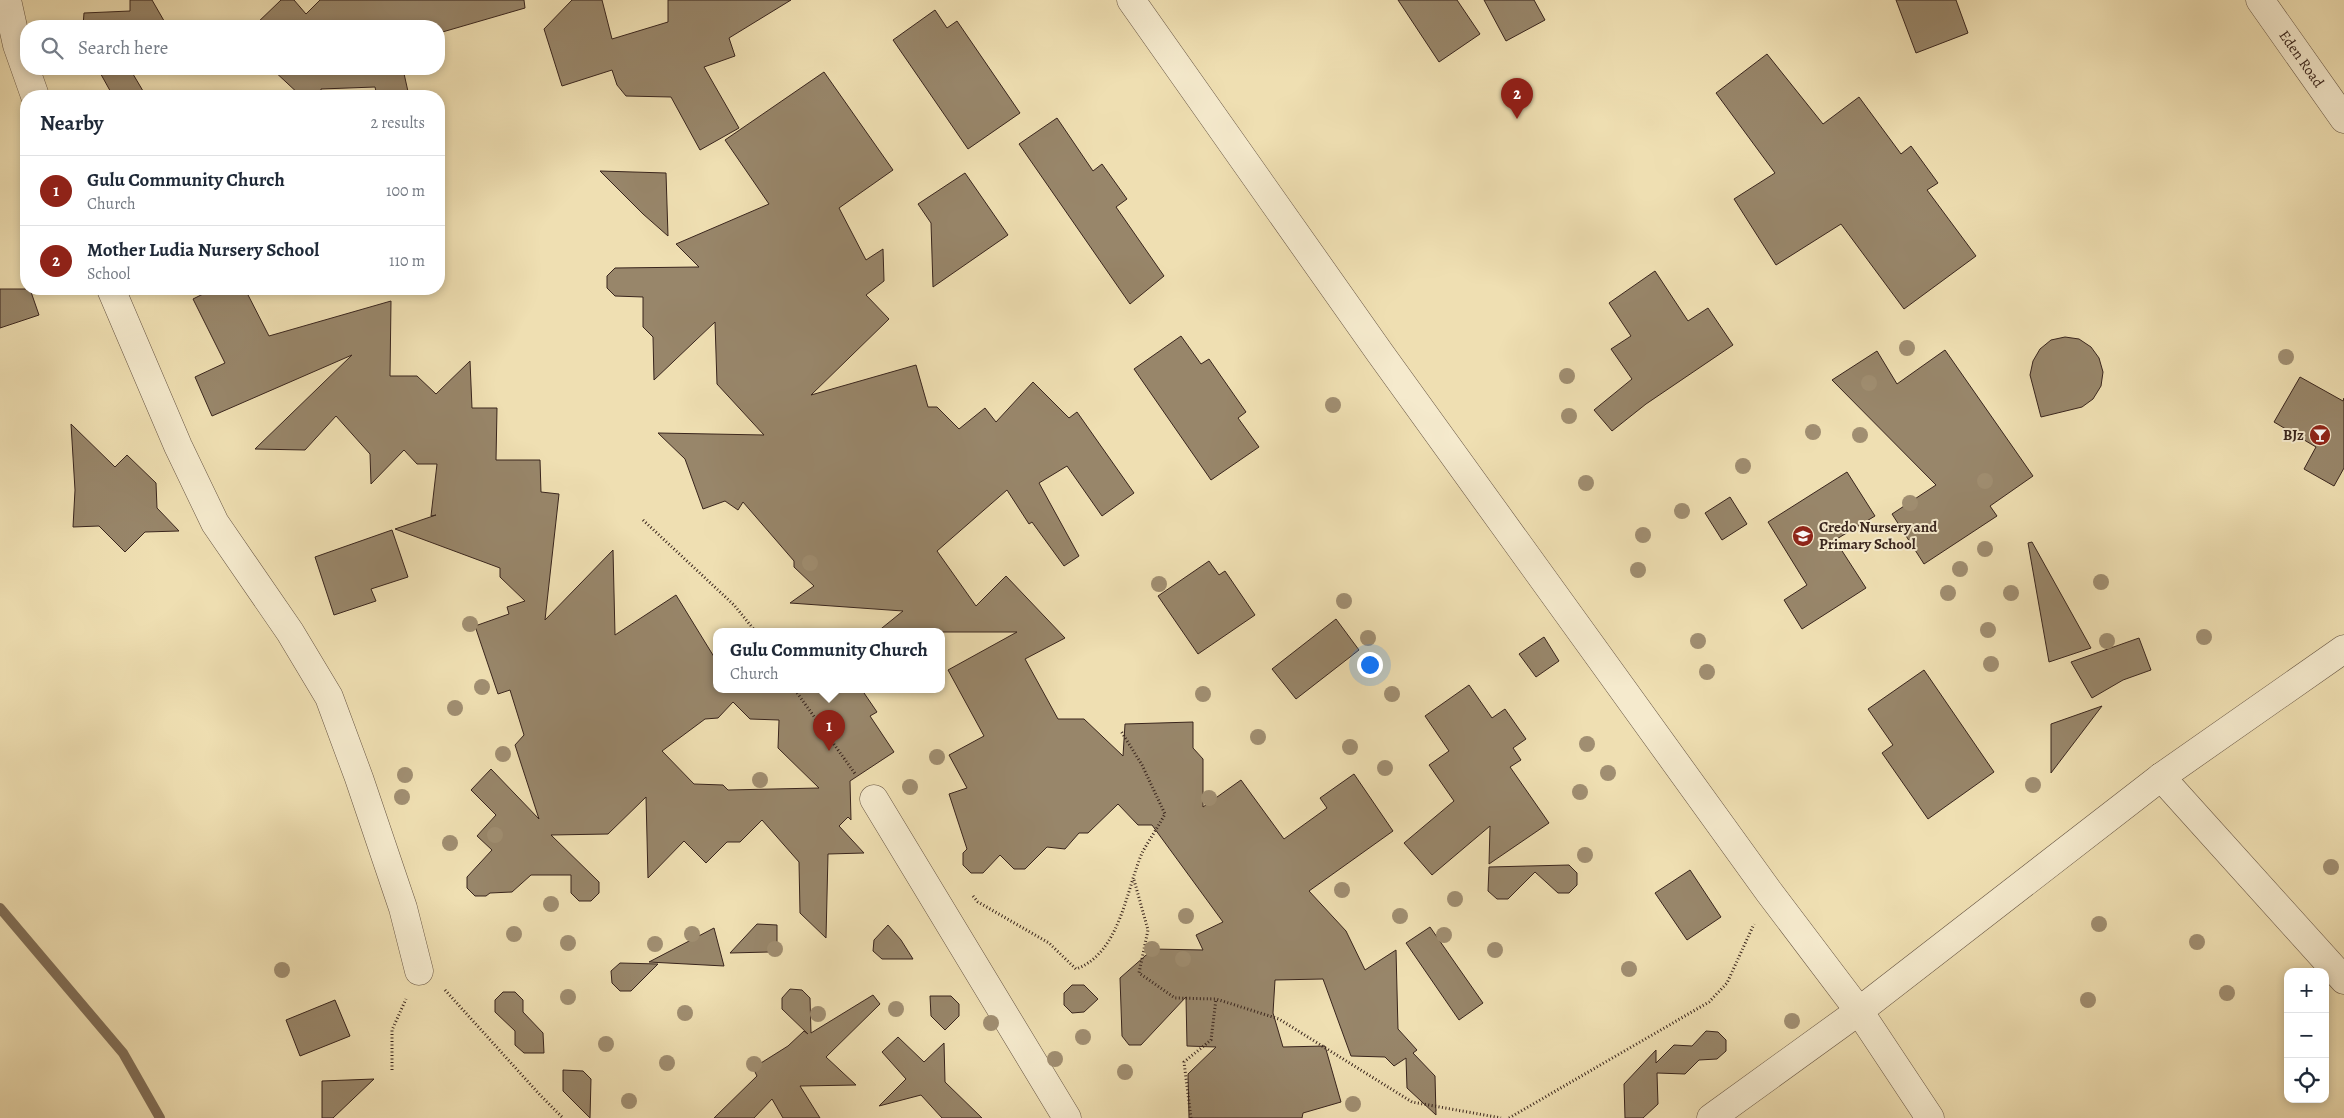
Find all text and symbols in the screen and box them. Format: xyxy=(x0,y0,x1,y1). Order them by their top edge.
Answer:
search box xyxy=(20,20,445,75)
street label: Eden Road xyxy=(2274,26,2329,92)
icon: search xyxy=(38,34,66,62)
text: Search here xyxy=(78,35,168,61)
pin: 2 xyxy=(1501,78,1533,119)
text: Nearby xyxy=(40,109,103,137)
text: 2 results xyxy=(370,112,425,134)
text: Gulu Community Church xyxy=(87,167,285,193)
text: 1 xyxy=(53,180,59,202)
text: 100 m xyxy=(386,180,425,202)
text: Church xyxy=(87,193,136,215)
text: Mother Ludia Nursery School xyxy=(87,237,319,263)
text: 2 xyxy=(52,250,60,272)
text: 110 m xyxy=(389,250,425,272)
text: School xyxy=(87,263,130,285)
bar icon: BJz xyxy=(2308,423,2332,447)
place label: BJz xyxy=(2283,425,2304,445)
place label: Credo Nursery and Primary School xyxy=(1819,517,1938,554)
school or university icon: Credo Nursery and Primary School xyxy=(1791,524,1815,548)
popup xyxy=(713,628,945,693)
text: Gulu Community Church xyxy=(730,637,928,663)
your location xyxy=(1357,652,1383,678)
text: Church xyxy=(730,663,779,685)
pin: 1 xyxy=(813,710,845,751)
map controls xyxy=(2284,968,2329,1103)
button: + xyxy=(2284,968,2329,1013)
button: − xyxy=(2284,1013,2329,1058)
button: locate xyxy=(2284,1058,2329,1103)

